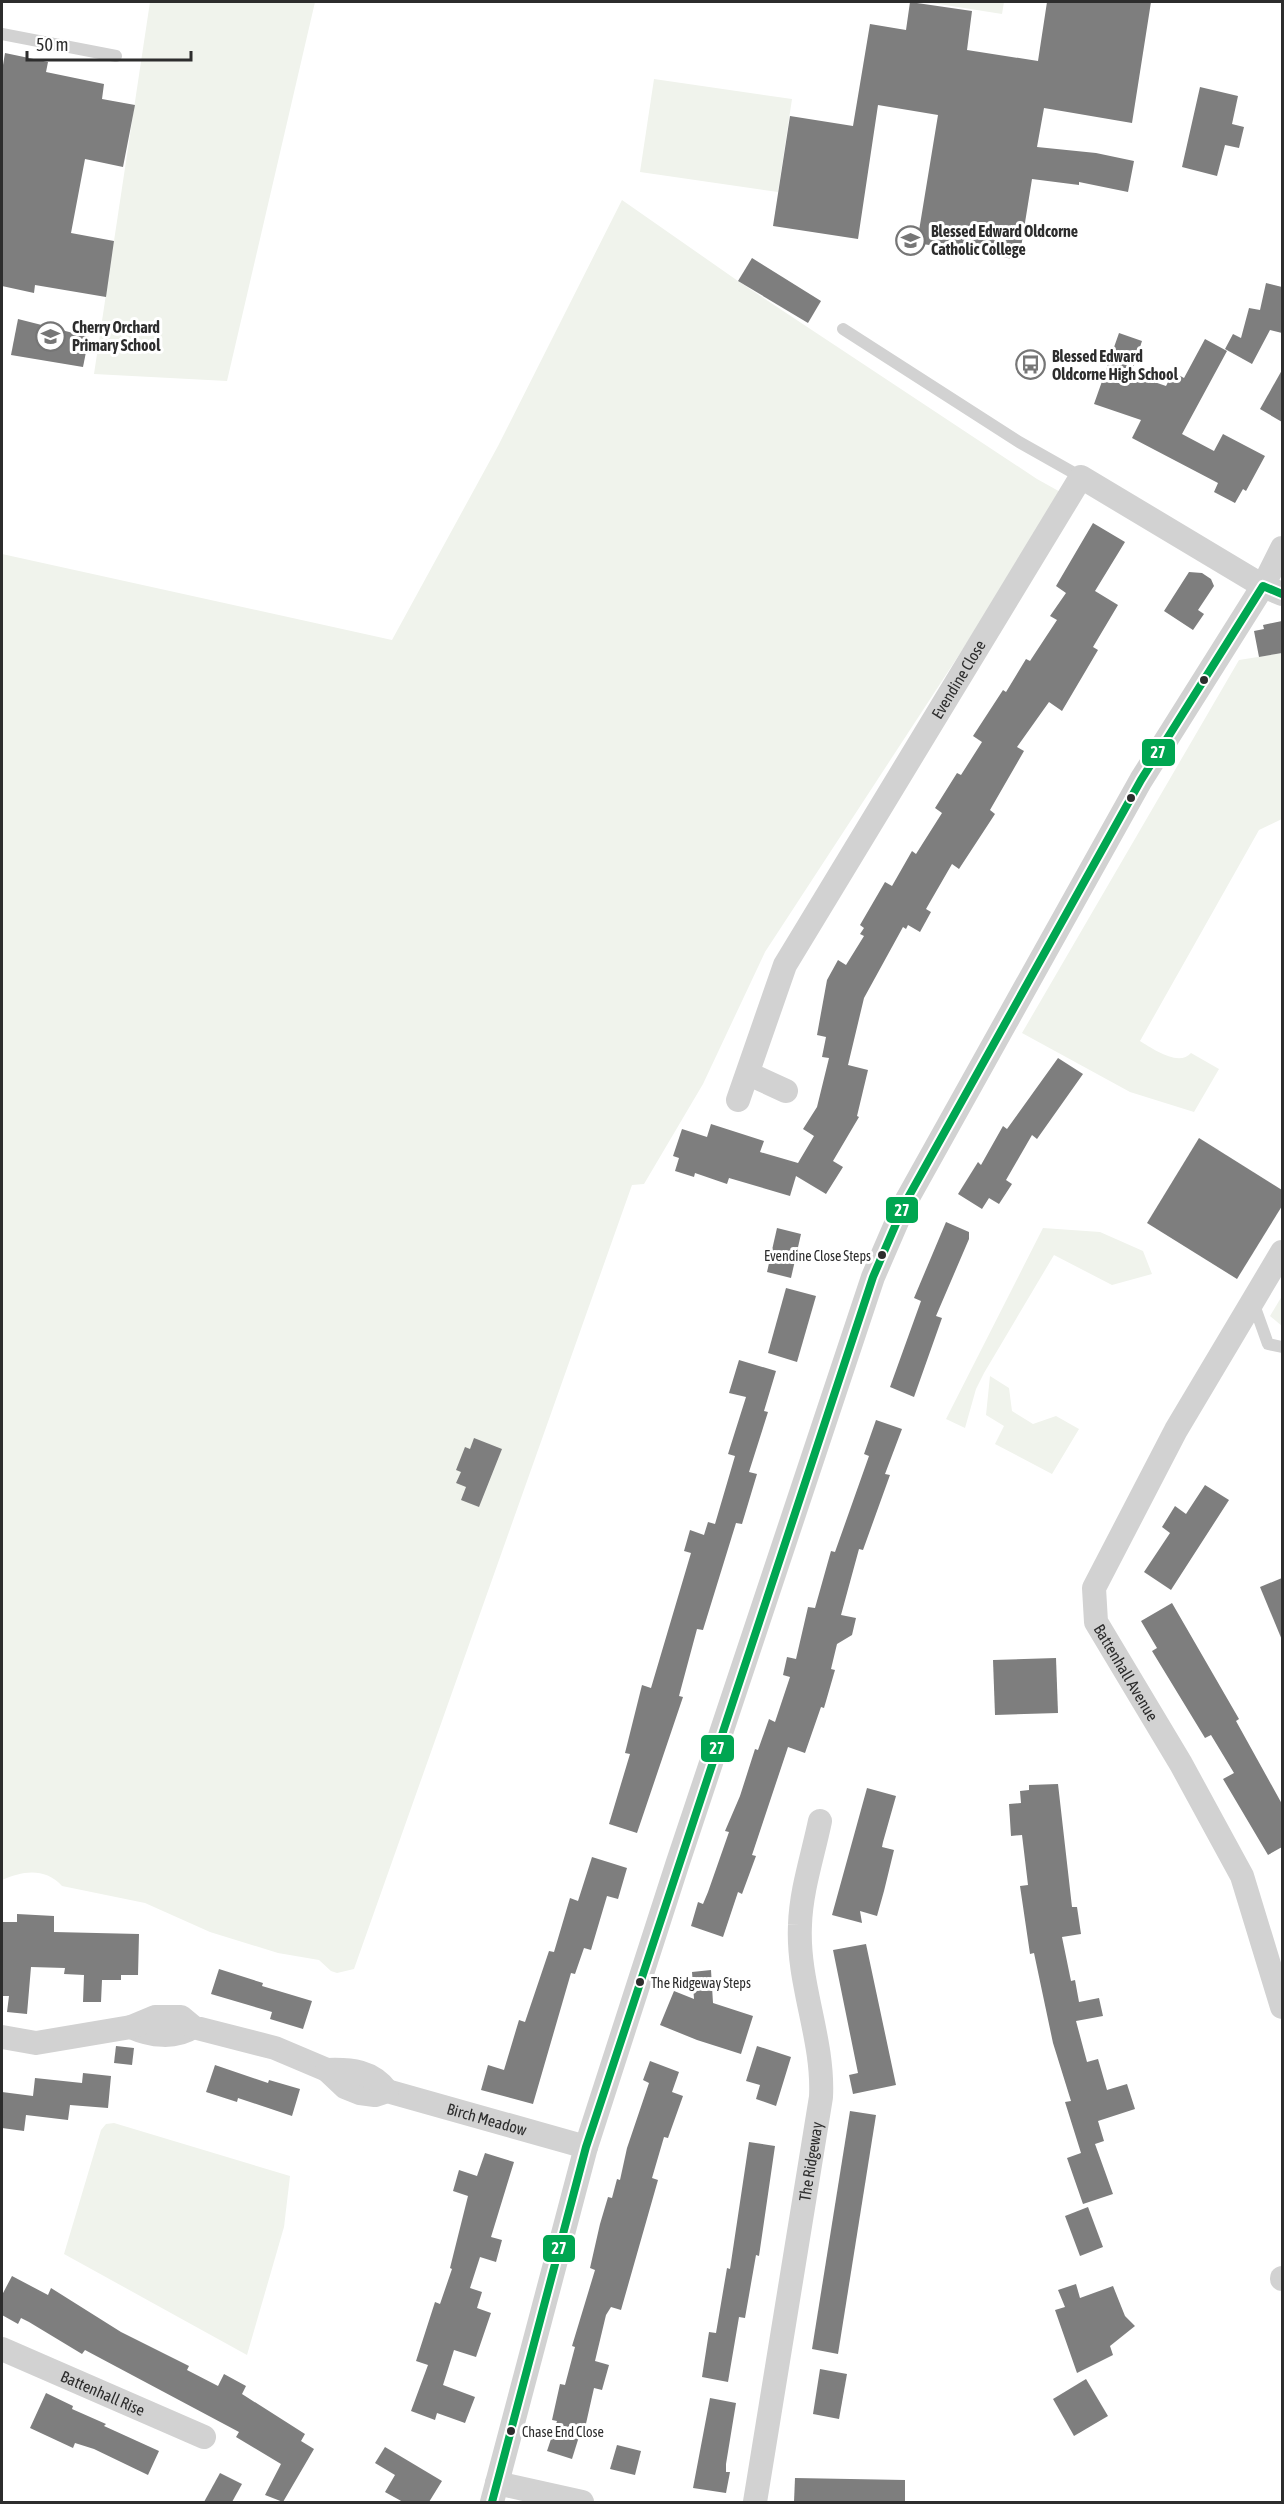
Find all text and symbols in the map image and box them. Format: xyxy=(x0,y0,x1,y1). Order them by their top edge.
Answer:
scale bar xyxy=(27,24,190,62)
text: 50 m xyxy=(36,34,68,55)
place label: Blessed Edward Oldcorne Catholic College xyxy=(931,222,1078,258)
school or university icon: Blessed Edward Oldcorne Catholic College xyxy=(894,224,926,256)
place label: Cherry Orchard Primary School xyxy=(72,318,161,354)
school or university icon: Cherry Orchard Primary School xyxy=(35,320,67,352)
place label: Blessed Edward Oldcorne High School xyxy=(1052,347,1179,383)
bus stop icon: Blessed Edward Oldcorne High School xyxy=(1015,349,1047,381)
street label: Evendine Close xyxy=(928,637,989,722)
unlabelled marker xyxy=(1198,674,1210,686)
line badge: 27 xyxy=(1141,738,1176,767)
text: 27 xyxy=(1150,743,1166,761)
unlabelled marker xyxy=(1125,792,1137,804)
line badge: 27 xyxy=(885,1196,919,1224)
text: 27 xyxy=(894,1201,910,1219)
place label: Evendine Close Steps xyxy=(764,1248,871,1264)
marker: Evendine Close Steps xyxy=(876,1249,888,1261)
street label: Battenhall Avenue xyxy=(1090,1621,1162,1724)
line badge: 27 xyxy=(700,1734,735,1763)
text: 27 xyxy=(709,1739,725,1757)
place label: The Ridgeway Steps xyxy=(651,1975,751,1991)
marker: The Ridgeway Steps xyxy=(634,1976,646,1988)
street label: Birch Meadow xyxy=(445,2099,529,2139)
street label: The Ridgeway xyxy=(795,2120,827,2203)
line badge: 27 xyxy=(542,2234,576,2263)
text: 27 xyxy=(551,2239,567,2257)
street label: Battenhall Rise xyxy=(58,2367,148,2419)
place label: Chase End Close xyxy=(522,2424,604,2440)
marker: Chase End Close xyxy=(505,2425,517,2437)

